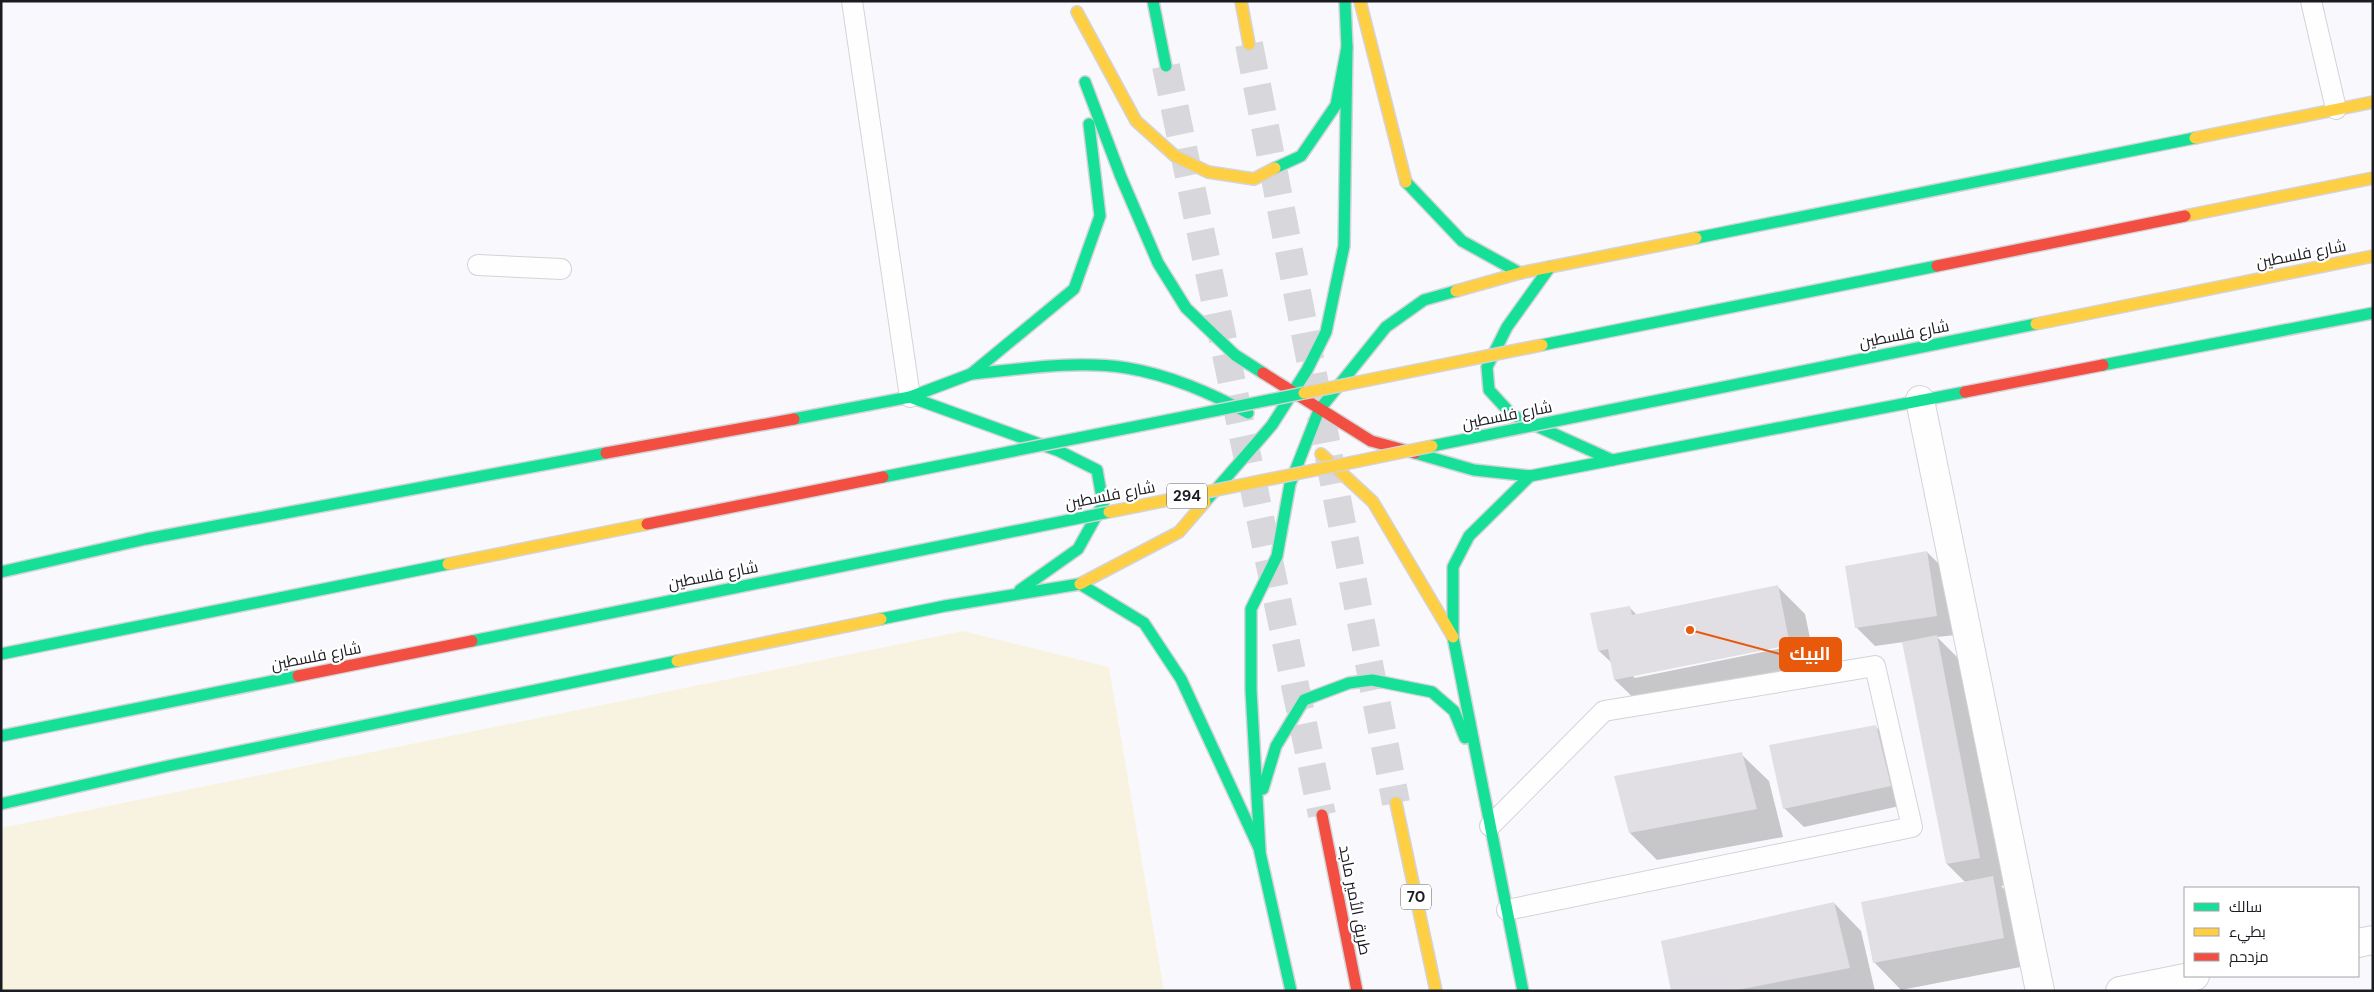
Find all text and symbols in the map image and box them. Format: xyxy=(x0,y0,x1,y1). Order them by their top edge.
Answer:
street label: شارع فلسطين xyxy=(2254,235,2348,274)
street label: شارع فلسطين xyxy=(1857,315,1951,354)
street label: شارع فلسطين xyxy=(1460,396,1554,435)
street label: شارع فلسطين xyxy=(1063,476,1157,515)
road number: 294 xyxy=(1167,484,1207,508)
street label: شارع فلسطين xyxy=(666,556,760,595)
street label: شارع فلسطين xyxy=(269,637,363,676)
callout: البيك xyxy=(1780,638,1841,671)
text: البيك xyxy=(1790,642,1830,666)
street label: طريق الأمير ماجد xyxy=(1334,843,1376,957)
road number: 70 xyxy=(1401,884,1431,910)
legend xyxy=(2184,887,2359,977)
text: سالك xyxy=(2229,897,2262,917)
text: بطيء xyxy=(2229,922,2266,944)
text: مزدحم xyxy=(2229,947,2269,967)

